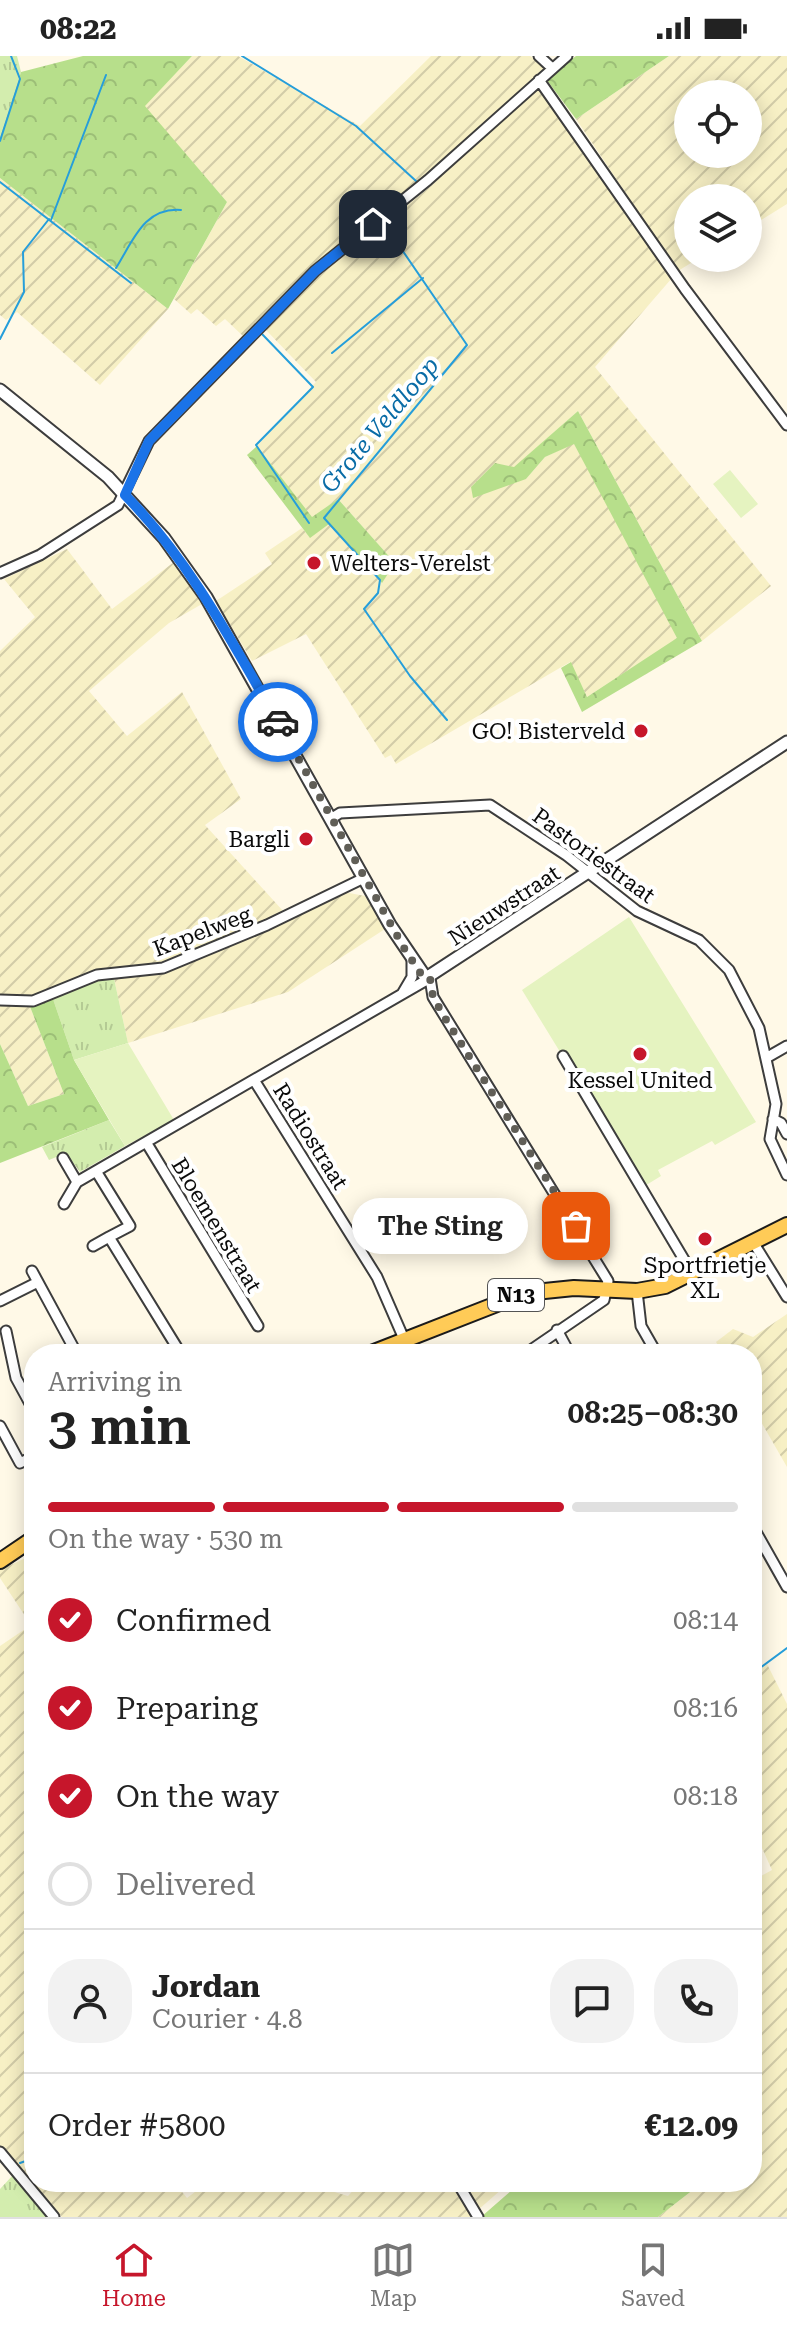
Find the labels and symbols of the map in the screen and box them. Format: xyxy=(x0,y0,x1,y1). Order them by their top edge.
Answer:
pin xyxy=(339,190,407,258)
water label: Grote Veldloop xyxy=(315,352,445,498)
place label: Welters-Verelst xyxy=(330,551,491,576)
marker: Welters-Verelst xyxy=(305,554,323,572)
courier xyxy=(238,682,318,762)
place label: GO! Bisterveld xyxy=(472,719,625,744)
marker: GO! Bisterveld xyxy=(632,722,650,740)
street label: Pastoriestraat xyxy=(528,803,660,908)
place label: Bargli xyxy=(228,827,290,852)
marker: Bargli xyxy=(297,830,315,848)
street label: Nieuwstraat xyxy=(444,860,565,951)
street label: Kapelweg xyxy=(150,901,255,962)
marker: Kessel United xyxy=(631,1045,649,1063)
place label: Kessel United xyxy=(567,1068,713,1093)
street label: Radiostraat xyxy=(268,1079,353,1194)
street label: Bloemenstraat xyxy=(167,1153,267,1297)
pin xyxy=(542,1192,610,1260)
callout: The Sting xyxy=(352,1198,528,1254)
marker: Sportfrietje XL xyxy=(696,1230,714,1248)
place label: Sportfrietje XL xyxy=(644,1253,766,1303)
road number: N13 xyxy=(488,1279,544,1311)

